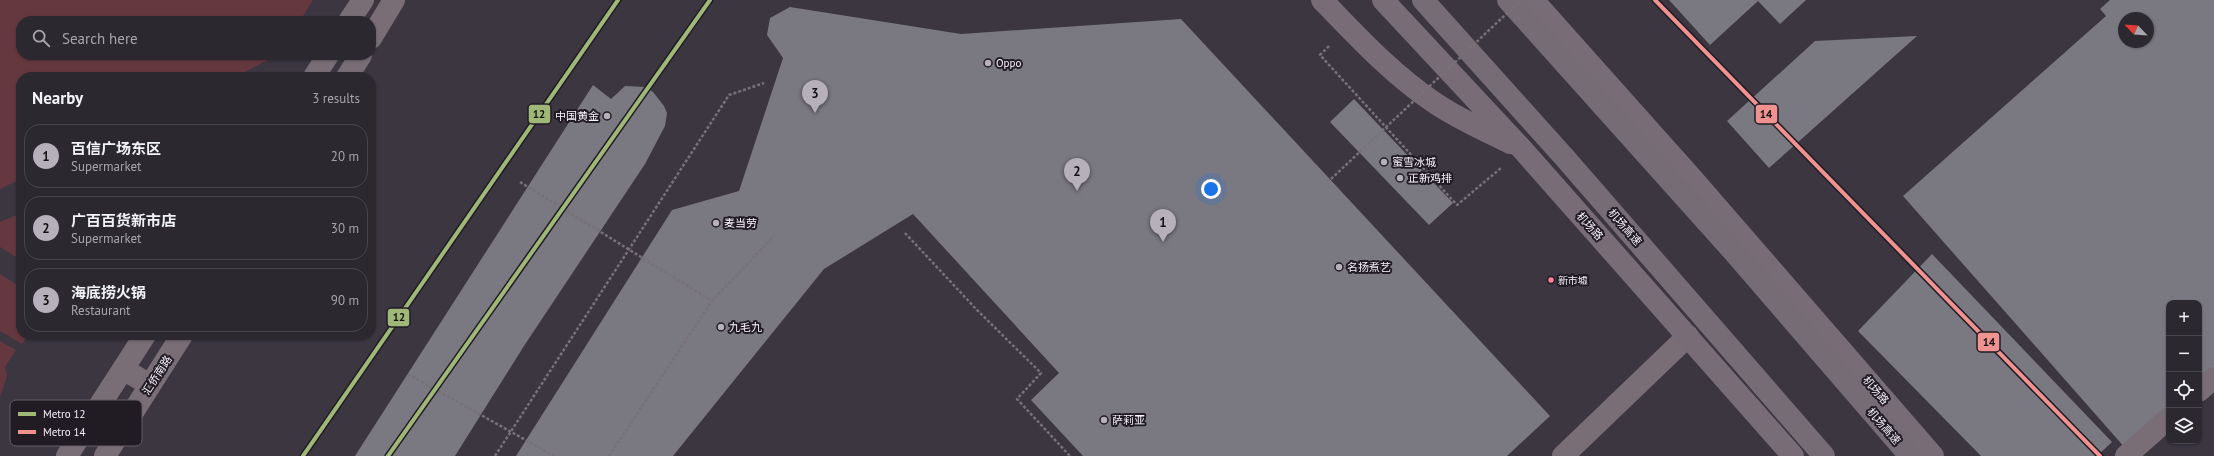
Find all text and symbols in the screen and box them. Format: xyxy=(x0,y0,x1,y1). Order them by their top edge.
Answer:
north arrow xyxy=(2118,12,2154,48)
search box xyxy=(16,16,376,60)
icon: search xyxy=(30,27,52,49)
text: Search here xyxy=(62,29,138,48)
place label: Oppo xyxy=(996,56,1021,70)
marker: Oppo xyxy=(983,58,993,68)
pin: 3 xyxy=(802,80,828,113)
text: Nearby xyxy=(32,87,83,109)
text: 3 results xyxy=(312,90,360,107)
line badge: 12 xyxy=(528,104,551,124)
line badge: 14 xyxy=(1755,104,1778,124)
text: 12 xyxy=(533,107,545,121)
text: 14 xyxy=(1760,107,1773,121)
place label: 中国黄金 xyxy=(555,109,599,123)
marker: 中国黄金 xyxy=(602,111,612,121)
text: 百信广场东区 xyxy=(71,139,161,158)
text: 1 xyxy=(42,148,50,165)
text: 20 m xyxy=(331,148,359,165)
place label: 蜜雪冰城 xyxy=(1392,155,1436,169)
marker: 蜜雪冰城 xyxy=(1379,157,1389,167)
text: Supermarket xyxy=(71,158,141,175)
pin: 2 xyxy=(1064,158,1090,191)
place label: 正新鸡排 xyxy=(1408,171,1452,185)
marker: 正新鸡排 xyxy=(1395,173,1405,183)
your location xyxy=(1201,179,1221,199)
street label: 机场高速 xyxy=(1605,206,1645,248)
pin: 1 xyxy=(1150,209,1176,242)
street label: 机场路 xyxy=(1574,209,1606,243)
text: 广百百货新市店 xyxy=(71,211,176,230)
place label: 麦当劳 xyxy=(724,216,757,230)
marker: 麦当劳 xyxy=(711,218,721,228)
text: 2 xyxy=(42,220,50,237)
text: 30 m xyxy=(331,220,359,237)
text: Supermarket xyxy=(71,230,141,247)
place label: 名扬煮艺 xyxy=(1347,260,1391,274)
marker: 名扬煮艺 xyxy=(1334,262,1344,272)
place label: 新市墟 xyxy=(1558,274,1588,287)
marker: 新市墟 xyxy=(1546,275,1556,285)
text: 海底捞火锅 xyxy=(71,283,146,302)
text: 3 xyxy=(42,292,50,309)
text: 90 m xyxy=(331,292,359,309)
map controls xyxy=(2166,300,2202,444)
button: + xyxy=(2166,300,2202,336)
text: Restaurant xyxy=(71,302,130,319)
line badge: 12 xyxy=(387,308,410,327)
text: 12 xyxy=(393,310,405,324)
place label: 九毛九 xyxy=(729,320,762,334)
marker: 九毛九 xyxy=(716,322,726,332)
line badge: 14 xyxy=(1977,332,2000,352)
text: 14 xyxy=(1983,335,1996,349)
button: − xyxy=(2166,336,2202,372)
street label: 汇侨南路 xyxy=(139,353,175,397)
button: locate xyxy=(2166,372,2202,408)
street label: 机场路 xyxy=(1860,373,1892,407)
legend xyxy=(10,400,142,446)
street label: 机场高速 xyxy=(1864,405,1904,447)
text: Metro 12 xyxy=(43,407,86,421)
button: layers xyxy=(2166,408,2202,444)
place label: 萨莉亚 xyxy=(1112,413,1145,427)
marker: 萨莉亚 xyxy=(1099,415,1109,425)
text: Metro 14 xyxy=(43,425,86,439)

